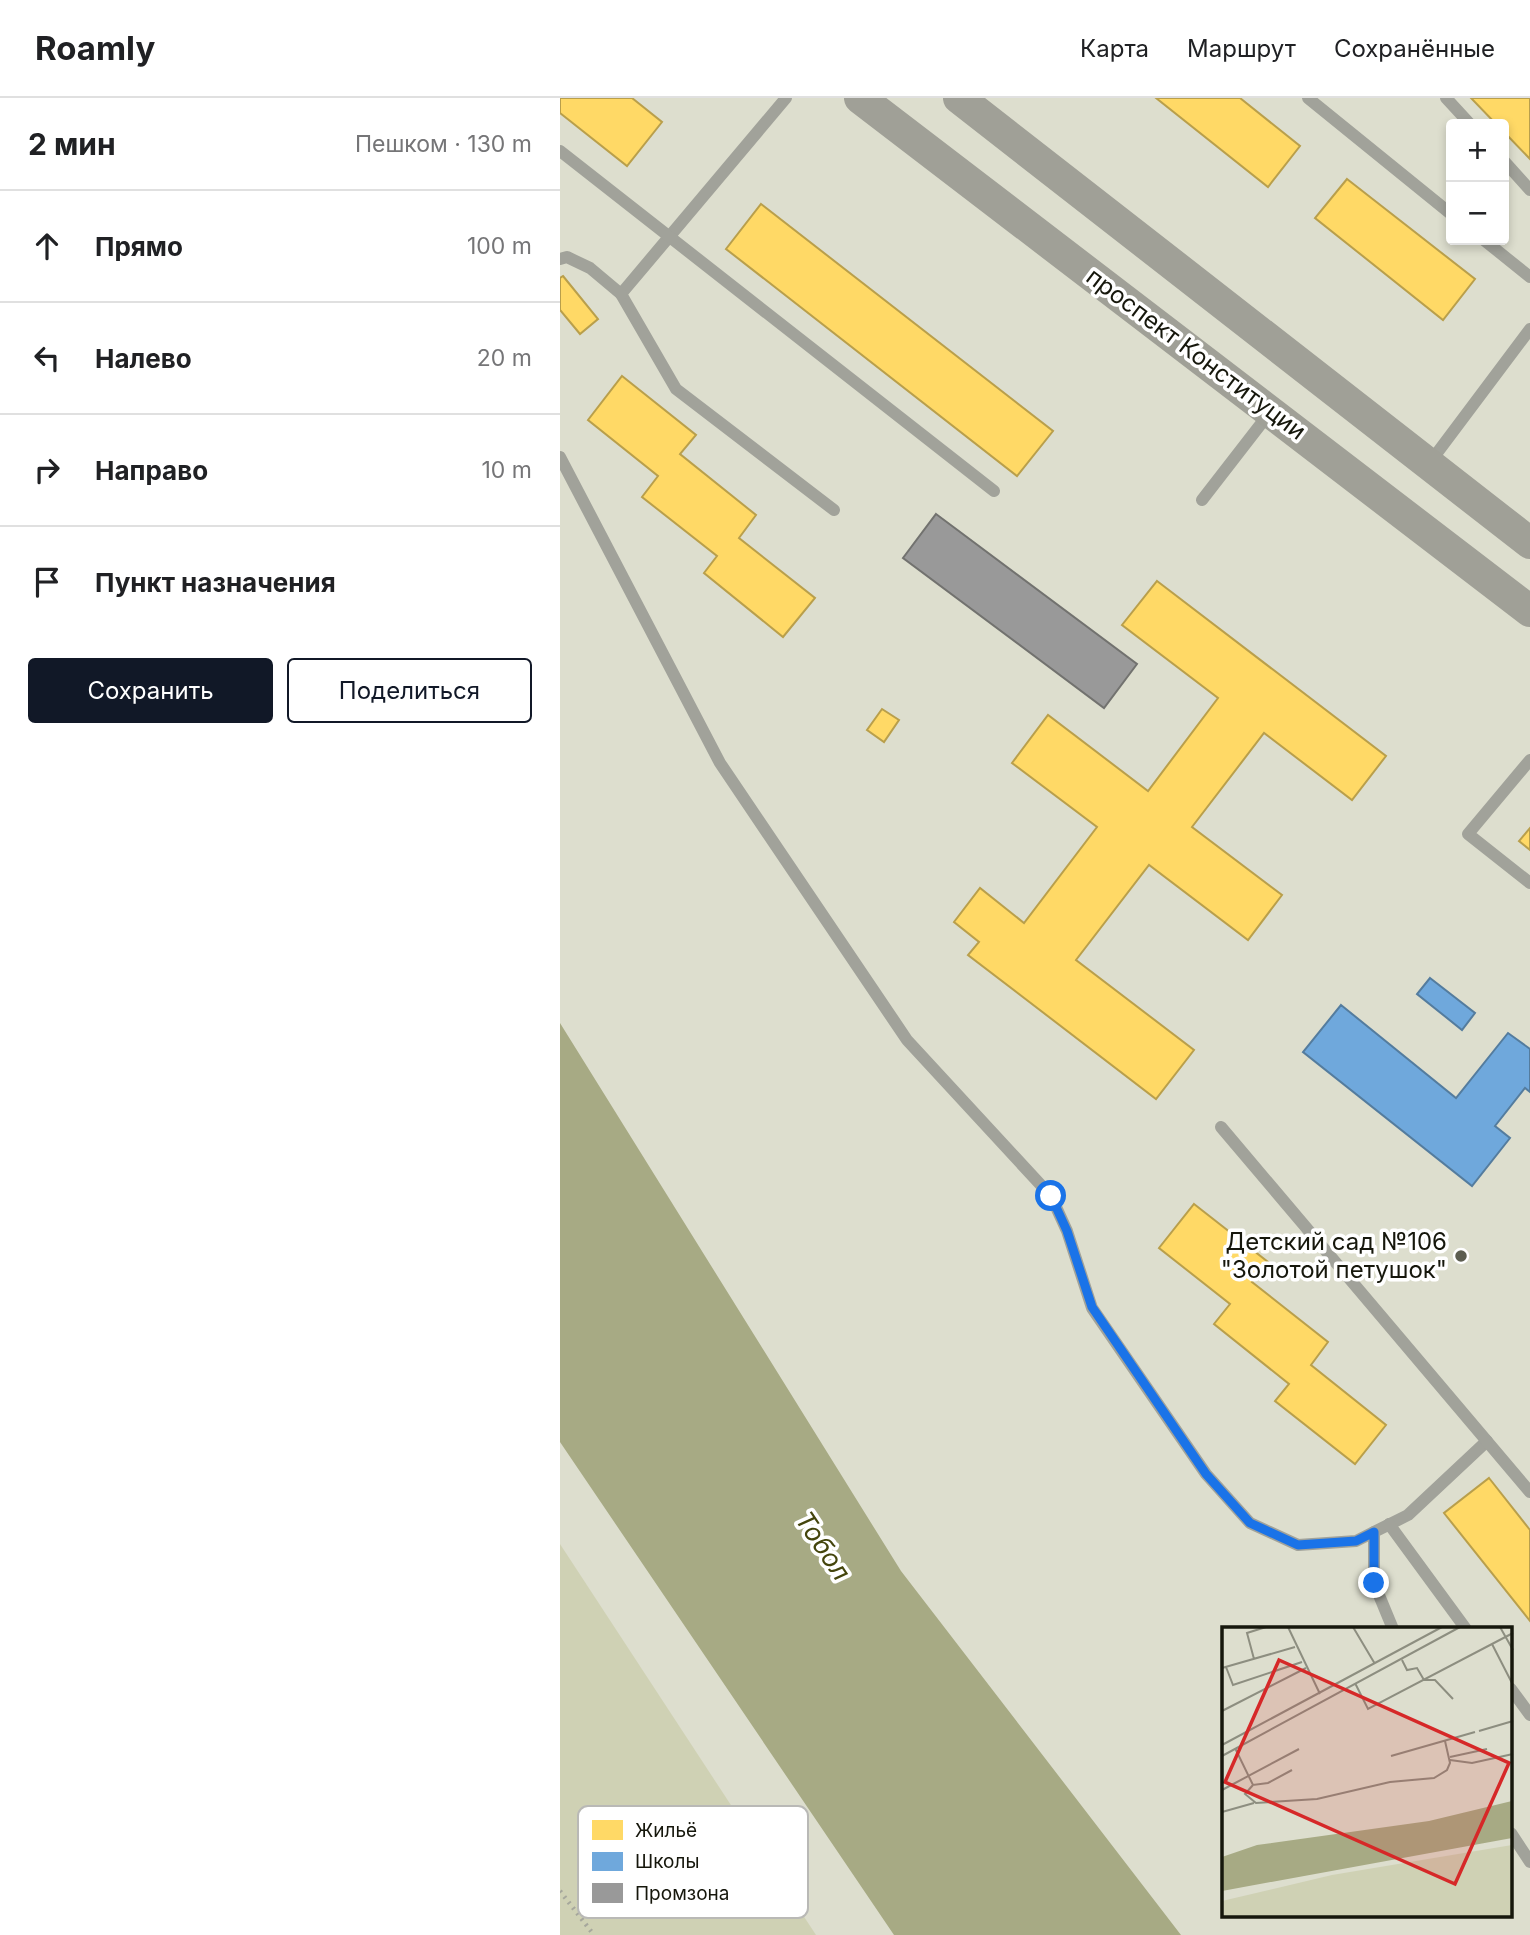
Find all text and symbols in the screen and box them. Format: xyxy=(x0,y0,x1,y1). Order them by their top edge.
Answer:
text: Roamly xyxy=(35,28,155,68)
text: Карта xyxy=(1080,34,1149,63)
text: Маршрут xyxy=(1187,34,1296,63)
text: Сохранённые xyxy=(1334,34,1495,63)
map controls xyxy=(1446,119,1509,245)
button: + xyxy=(1446,119,1509,182)
text: 2 мин xyxy=(28,126,116,162)
text: Пешком · 130 m xyxy=(355,130,532,158)
button: − xyxy=(1446,182,1509,245)
icon: ahead xyxy=(28,227,66,265)
text: Прямо xyxy=(95,231,183,262)
text: 100 m xyxy=(467,232,532,260)
street label: проспект Конституции xyxy=(1081,262,1312,445)
icon: left xyxy=(28,339,66,377)
text: Налево xyxy=(95,343,192,374)
text: 20 m xyxy=(477,344,532,372)
icon: right xyxy=(28,451,66,489)
text: Направо xyxy=(95,455,208,486)
text: 10 m xyxy=(482,456,532,484)
icon: arrive xyxy=(28,563,66,601)
text: Пункт назначения xyxy=(95,567,336,598)
button: Сохранить xyxy=(28,658,273,723)
button: Поделиться xyxy=(287,658,532,723)
route start xyxy=(1035,1180,1066,1211)
place label: Детский сад №106 "Золотой петушок" xyxy=(1221,1227,1447,1284)
marker: Детский сад №106 "Золотой петушок" xyxy=(1453,1248,1469,1264)
water label: Тобол xyxy=(789,1505,858,1586)
route end xyxy=(1358,1567,1389,1598)
inset map xyxy=(1222,1627,1513,1918)
legend xyxy=(578,1806,808,1918)
text: Жильё xyxy=(635,1819,697,1842)
text: Школы xyxy=(635,1850,699,1873)
text: Промзона xyxy=(635,1882,729,1905)

